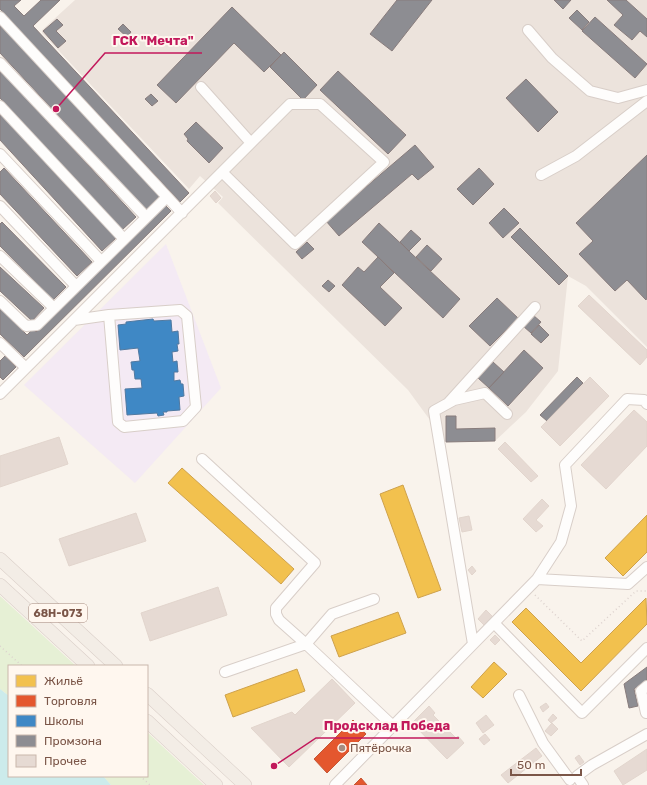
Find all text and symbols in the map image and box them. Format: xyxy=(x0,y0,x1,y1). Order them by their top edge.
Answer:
callout: ГСК "Мечта" xyxy=(105,28,202,53)
text: ГСК "Мечта" xyxy=(112,33,194,48)
road number: 68Н-073 xyxy=(29,604,87,622)
legend xyxy=(8,665,148,777)
text: Жильё xyxy=(44,674,83,688)
text: Торговля xyxy=(44,694,97,708)
callout: Продсклад Победа xyxy=(316,713,459,738)
text: Школы xyxy=(44,714,84,728)
text: Продсклад Победа xyxy=(324,718,450,733)
text: Промзона xyxy=(44,734,102,748)
place label: Пятёрочка xyxy=(350,741,412,755)
marker: Пятёрочка xyxy=(337,743,347,753)
scale bar xyxy=(511,751,581,777)
text: Прочее xyxy=(44,754,87,768)
text: 50 m xyxy=(517,758,545,772)

